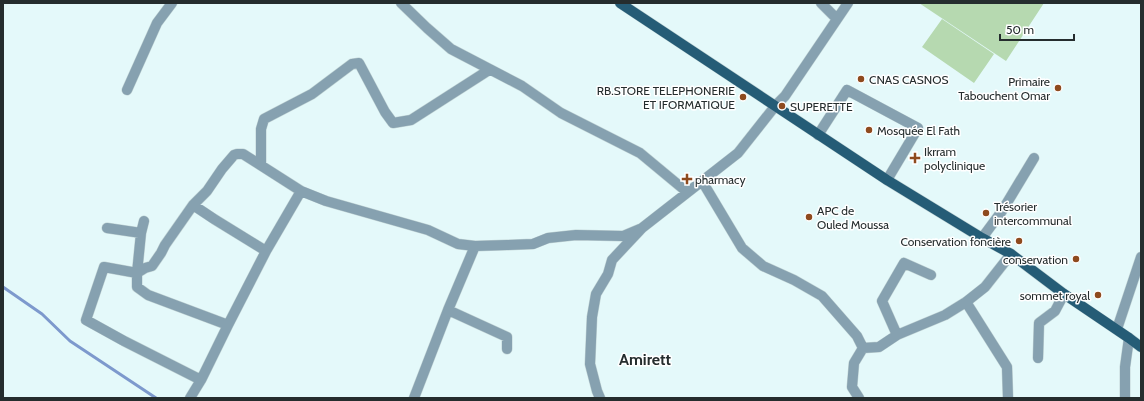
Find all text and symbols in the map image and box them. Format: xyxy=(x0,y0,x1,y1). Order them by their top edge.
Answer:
scale bar xyxy=(1000,16,1074,42)
text: 50 m xyxy=(1006,22,1034,37)
place label: CNAS CASNOS xyxy=(869,72,948,87)
marker: CNAS CASNOS xyxy=(856,74,866,84)
place label: Primaire Tabouchent Omar xyxy=(958,74,1050,103)
place label: RB.STORE TELEPHONERIE ET IFORMATIQUE xyxy=(597,83,735,112)
marker: Primaire Tabouchent Omar xyxy=(1053,83,1063,93)
marker: RB.STORE TELEPHONERIE ET IFORMATIQUE xyxy=(738,92,748,102)
place label: SUPERETTE xyxy=(790,99,853,114)
marker: SUPERETTE xyxy=(777,101,787,111)
place label: Mosquée El Fath xyxy=(877,123,960,138)
marker: Mosquée El Fath xyxy=(864,125,874,135)
place label: Ikrram polyclinique xyxy=(924,144,985,173)
marker: Ikrram polyclinique xyxy=(909,152,921,164)
place label: pharmacy xyxy=(695,172,746,187)
marker: pharmacy xyxy=(682,174,692,184)
place label: Trésorier intercommunal xyxy=(994,199,1072,228)
place label: APC de Ouled Moussa xyxy=(817,203,889,232)
marker: Trésorier intercommunal xyxy=(981,208,991,218)
marker: APC de Ouled Moussa xyxy=(804,212,814,222)
place label: Conservation foncière xyxy=(900,234,1011,249)
marker: Conservation foncière xyxy=(1014,236,1024,246)
place label: conservation xyxy=(1003,252,1068,267)
marker: conservation xyxy=(1071,254,1081,264)
place label: sommet royal xyxy=(1020,288,1090,303)
marker: sommet royal xyxy=(1093,290,1103,300)
district label: Amirett xyxy=(619,350,672,369)

